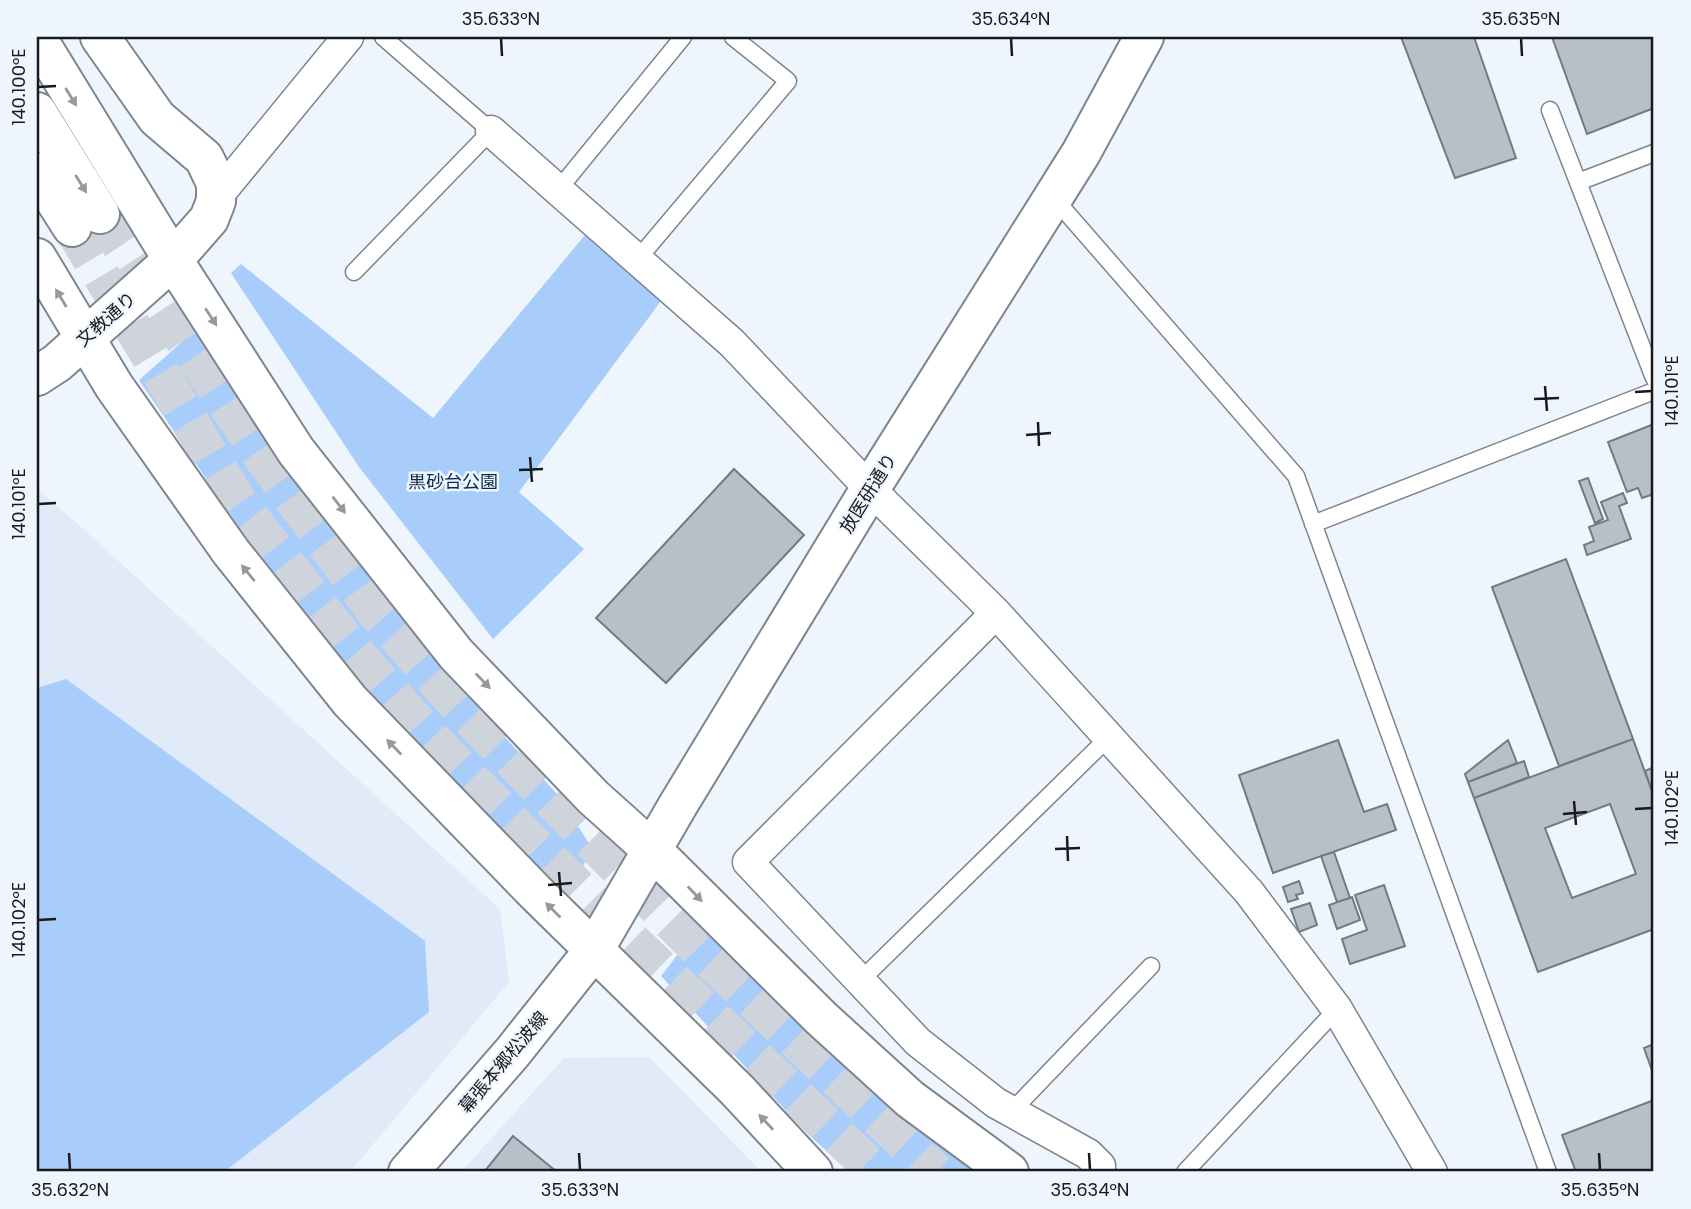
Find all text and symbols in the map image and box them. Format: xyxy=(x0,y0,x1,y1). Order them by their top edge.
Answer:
text: 35.633°N xyxy=(462,6,540,31)
text: 35.634°N xyxy=(971,6,1051,31)
text: 35.635°N xyxy=(1481,6,1561,31)
text: 140.100°E xyxy=(6,48,31,126)
one-way arrow xyxy=(65,87,78,106)
one-way arrow xyxy=(75,174,88,193)
street label: 文教通り xyxy=(71,286,141,352)
one-way arrow xyxy=(54,288,67,307)
one-way arrow xyxy=(204,308,217,327)
text: 140.101°E xyxy=(1659,355,1684,427)
street label: 放医研通り xyxy=(834,448,902,538)
text: 140.101°E xyxy=(6,468,31,540)
park label: 黒砂台公園 xyxy=(408,469,498,494)
one-way arrow xyxy=(331,496,346,514)
one-way arrow xyxy=(240,565,255,583)
one-way arrow xyxy=(474,672,490,689)
one-way arrow xyxy=(387,739,403,756)
text: 140.102°E xyxy=(1659,770,1684,846)
text: 140.102°E xyxy=(6,882,31,958)
one-way arrow xyxy=(686,885,702,902)
one-way arrow xyxy=(545,901,562,918)
street label: 幕張本郷松波線 xyxy=(453,1006,553,1118)
one-way arrow xyxy=(759,1114,775,1131)
text: 35.632°N xyxy=(31,1177,109,1202)
text: 35.633°N xyxy=(541,1177,619,1202)
text: 35.634°N xyxy=(1050,1177,1130,1202)
text: 35.635°N xyxy=(1560,1177,1640,1202)

